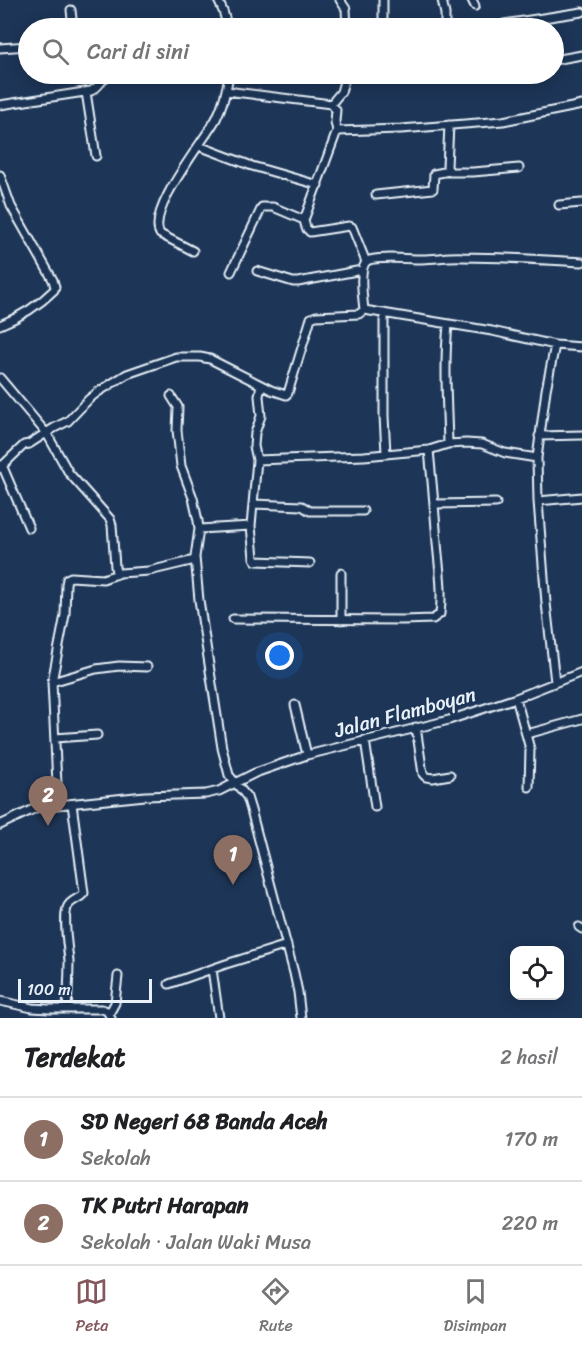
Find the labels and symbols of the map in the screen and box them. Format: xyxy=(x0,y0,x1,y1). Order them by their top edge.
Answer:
your location xyxy=(265,641,294,670)
street label: Jalan Flamboyan xyxy=(330,677,480,748)
pin: 2 xyxy=(28,776,68,826)
pin: 1 xyxy=(214,836,252,885)
scale bar xyxy=(18,976,152,1004)

